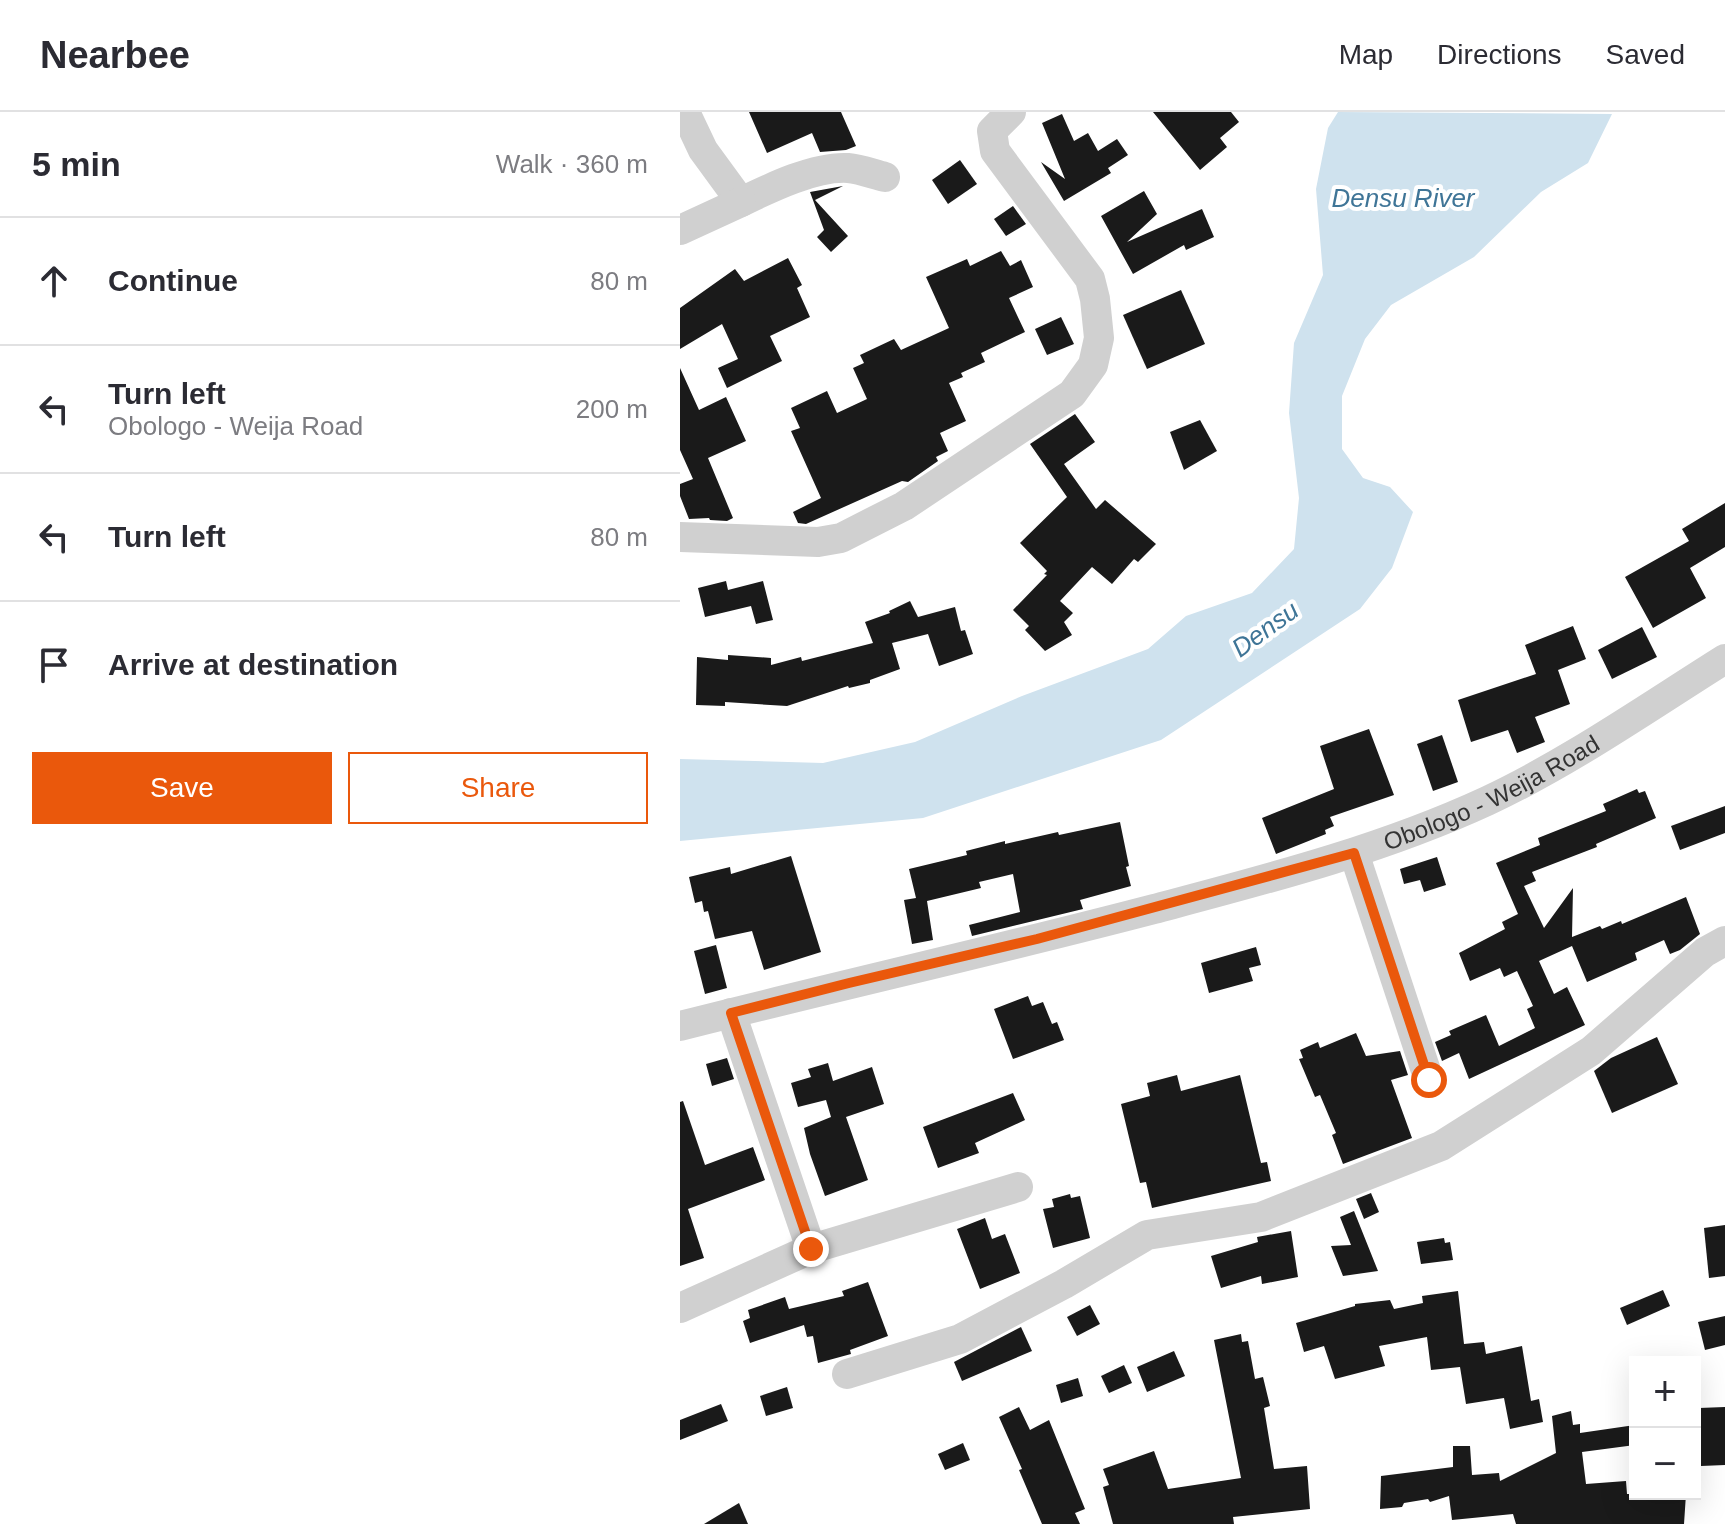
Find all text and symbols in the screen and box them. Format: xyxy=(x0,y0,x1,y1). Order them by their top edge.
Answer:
text: Nearbee xyxy=(40,34,190,76)
text: Map xyxy=(1339,39,1393,70)
text: Directions xyxy=(1437,39,1562,70)
text: Saved xyxy=(1606,39,1685,70)
text: 5 min xyxy=(32,145,121,183)
text: Walk · 360 m xyxy=(496,149,648,179)
water label: Densu River xyxy=(1331,183,1476,213)
icon: ahead xyxy=(32,259,76,303)
text: Continue xyxy=(108,264,238,297)
text: 80 m xyxy=(590,266,648,296)
text: Turn left xyxy=(108,377,226,410)
icon: left xyxy=(32,387,76,431)
text: 200 m xyxy=(576,394,648,424)
text: Obologo - Weija Road xyxy=(108,411,363,441)
icon: left xyxy=(32,515,76,559)
text: Turn left xyxy=(108,520,226,553)
text: 80 m xyxy=(590,522,648,552)
water label: Densu xyxy=(1226,595,1304,663)
icon: arrive xyxy=(32,643,76,687)
text: Arrive at destination xyxy=(108,648,398,681)
street label: Obologo - Weija Road xyxy=(1380,729,1604,855)
button: Save xyxy=(32,752,332,824)
button: Share xyxy=(348,752,648,824)
route start xyxy=(1411,1062,1447,1098)
route end xyxy=(793,1231,829,1267)
map controls xyxy=(1629,1356,1701,1500)
button: + xyxy=(1629,1356,1701,1428)
button: − xyxy=(1629,1428,1701,1500)

